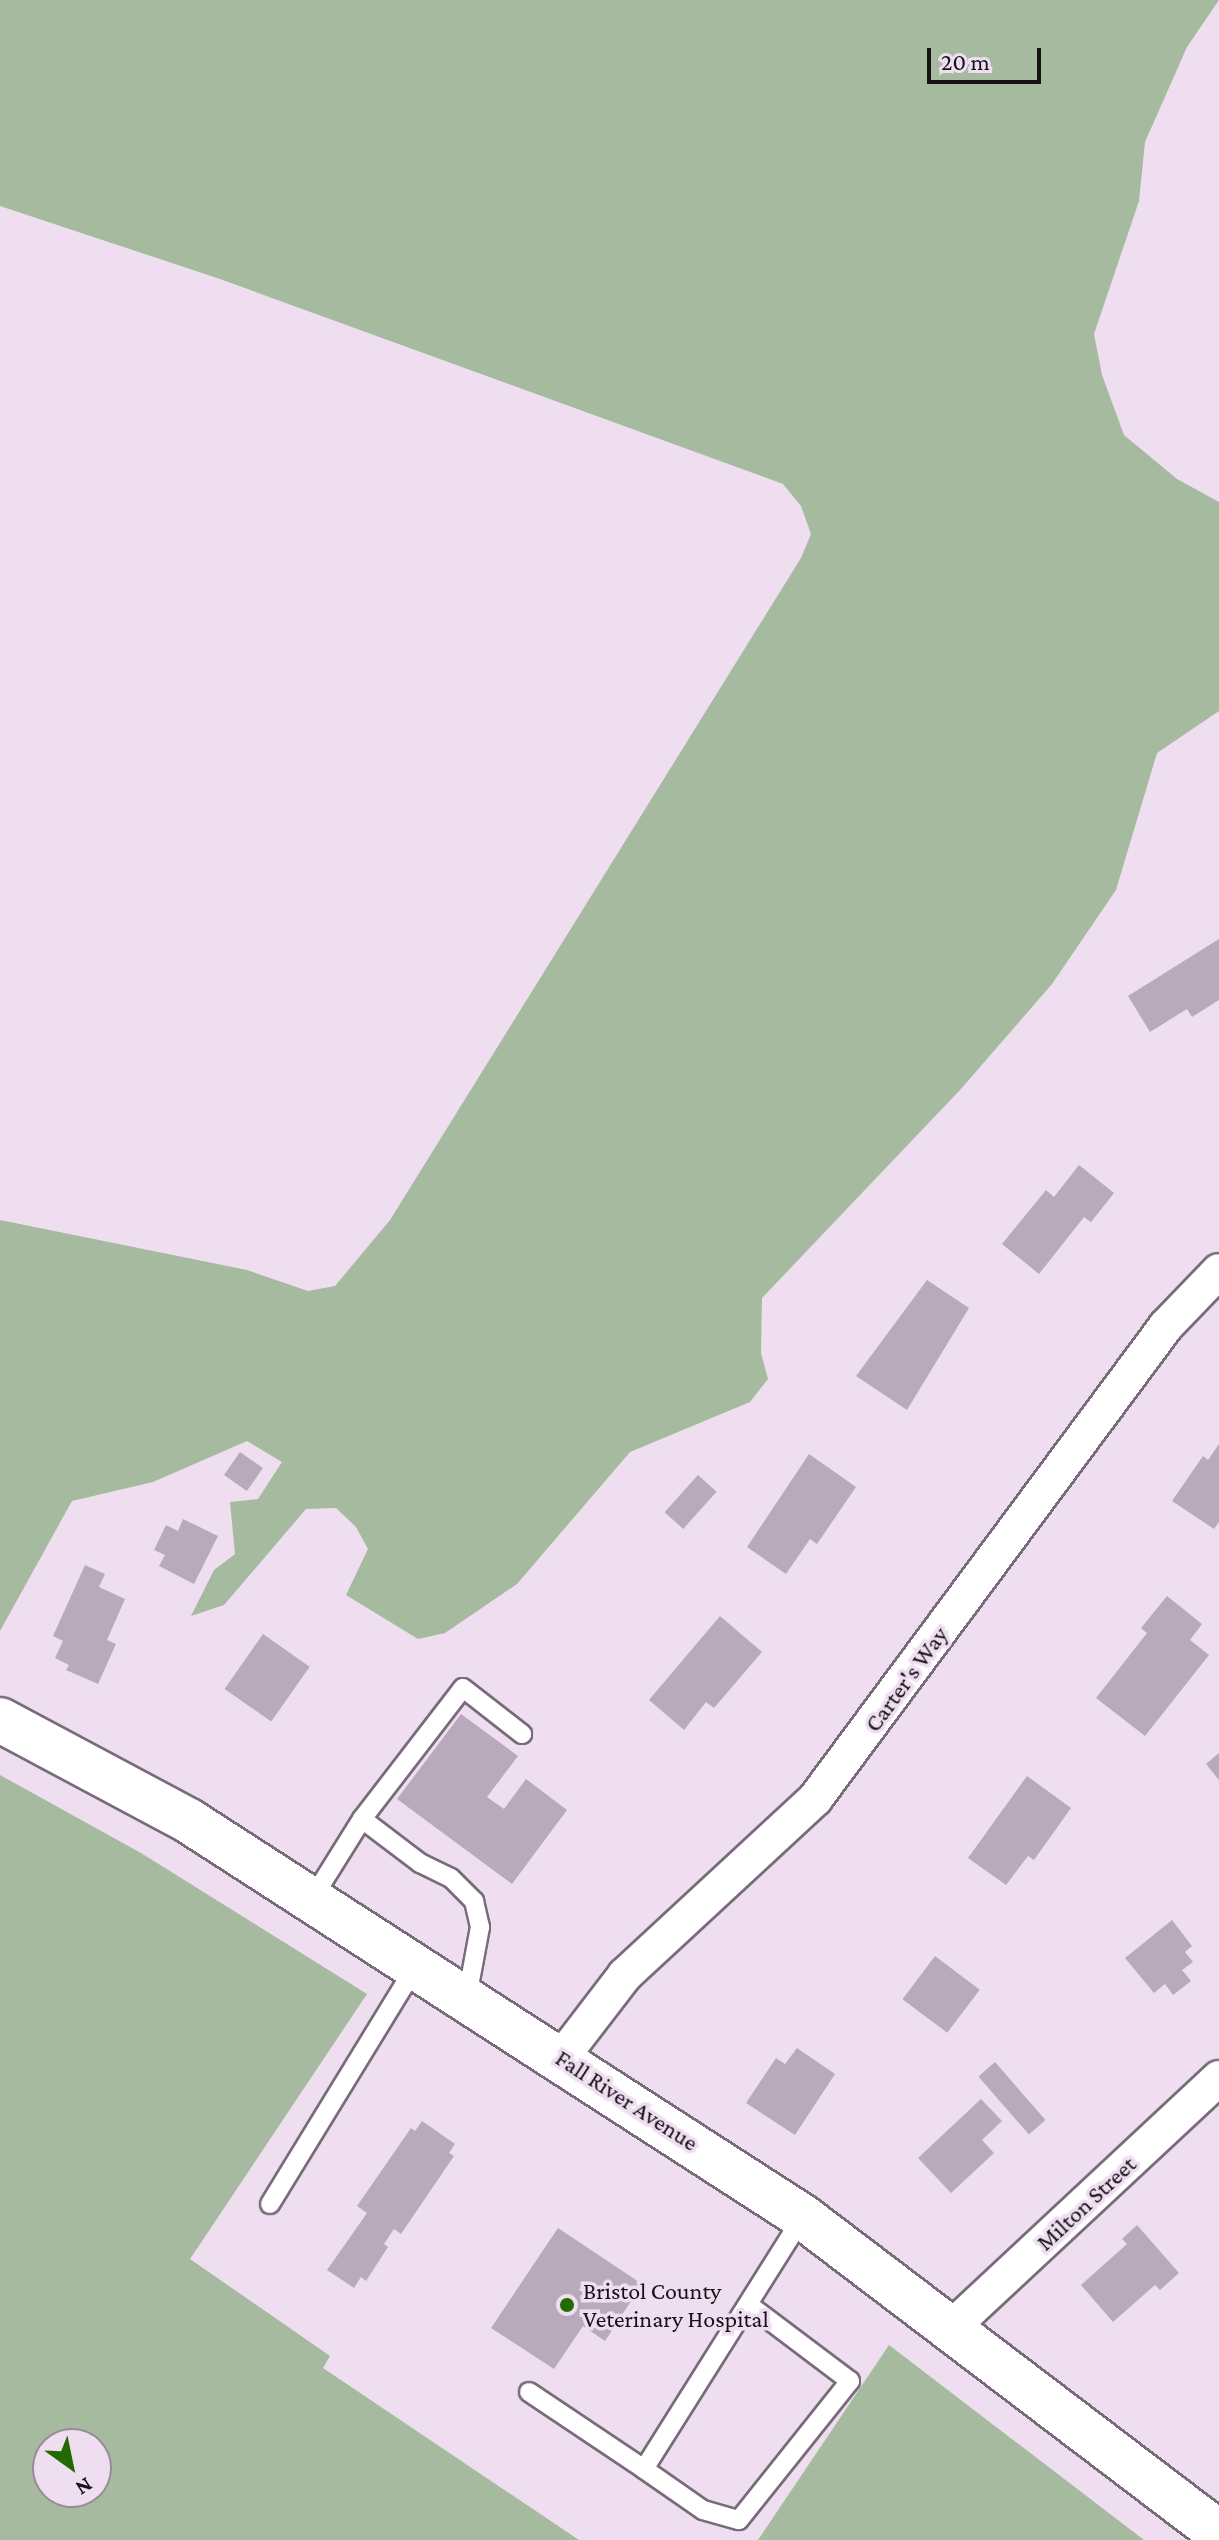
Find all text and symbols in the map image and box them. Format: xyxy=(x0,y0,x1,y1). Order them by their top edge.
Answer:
scale bar xyxy=(931,32,1045,82)
text: 20 m xyxy=(941,48,990,75)
street label: Carter's Way xyxy=(858,1621,954,1737)
street label: Fall River Avenue xyxy=(550,2043,704,2157)
street label: Milton Street xyxy=(1030,2150,1142,2256)
place label: Bristol County Veterinary Hospital xyxy=(583,2277,769,2333)
marker: Bristol County Veterinary Hospital xyxy=(558,2296,576,2314)
north arrow xyxy=(32,2428,112,2508)
text: N xyxy=(71,2472,97,2501)

